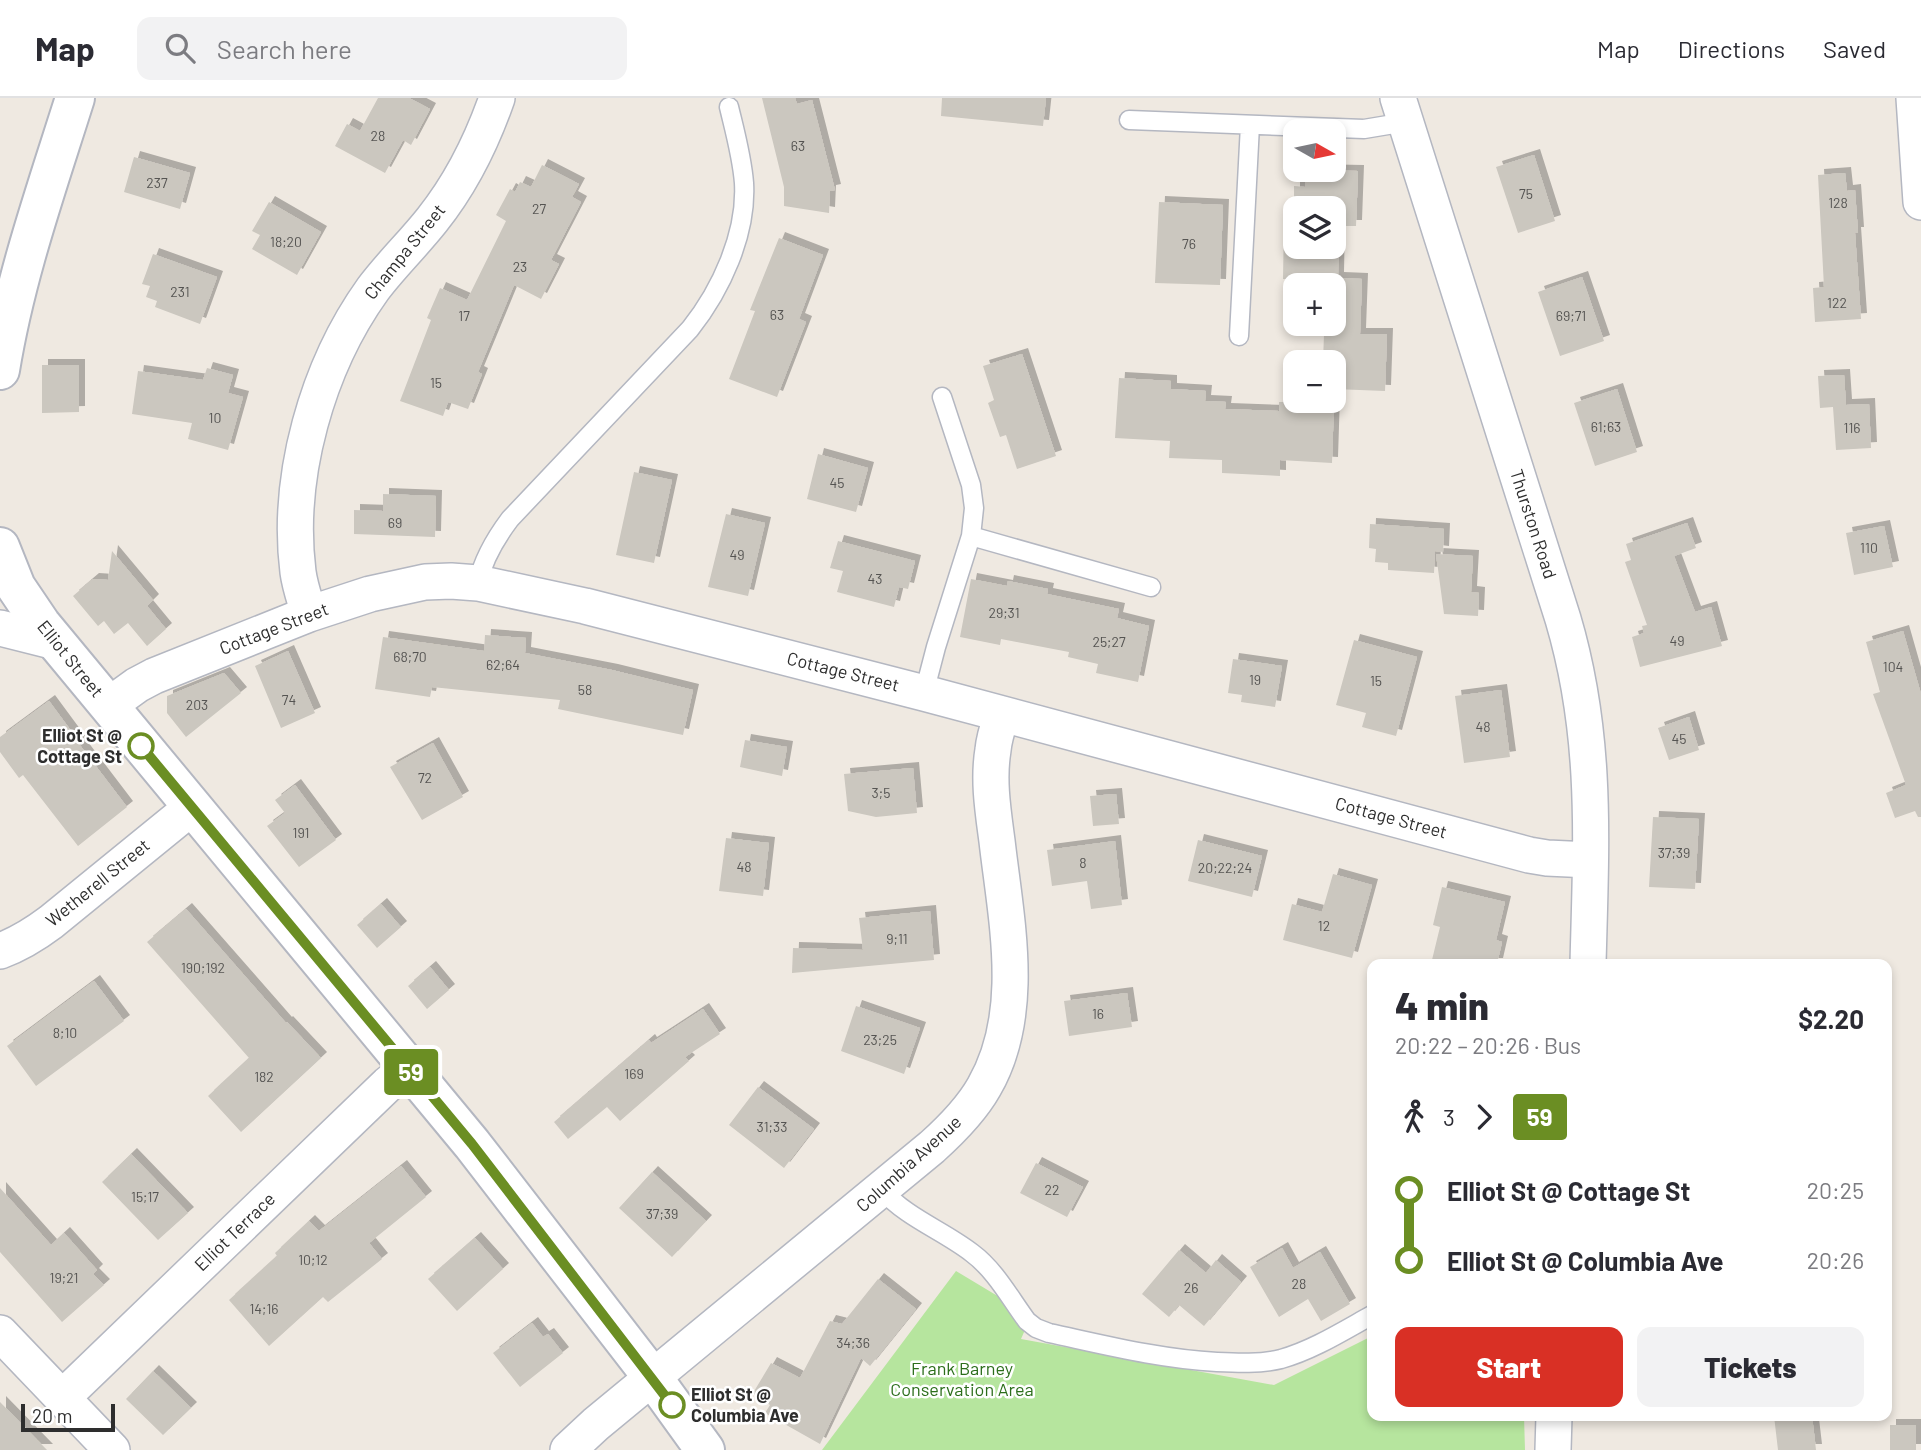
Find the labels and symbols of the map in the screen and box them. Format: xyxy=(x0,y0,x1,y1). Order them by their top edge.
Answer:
north arrow xyxy=(1283,119,1346,182)
house number: 28 xyxy=(371,127,385,144)
house number: 63 xyxy=(791,137,805,154)
house number: 237 xyxy=(146,174,168,191)
house number: 75 xyxy=(1519,185,1533,202)
house number: 128 xyxy=(1828,194,1848,211)
street label: Champa Street xyxy=(359,199,449,304)
house number: 27 xyxy=(532,200,546,217)
house number: 18;20 xyxy=(270,233,302,250)
house number: 76 xyxy=(1182,235,1196,252)
house number: 23 xyxy=(513,258,527,275)
house number: 231 xyxy=(170,283,190,300)
house number: 122 xyxy=(1827,294,1847,311)
house number: 63 xyxy=(770,306,784,323)
house number: 17 xyxy=(458,307,470,324)
house number: 69;71 xyxy=(1556,307,1586,324)
house number: 15 xyxy=(430,374,442,391)
house number: 10 xyxy=(209,409,221,426)
house number: 61;63 xyxy=(1591,418,1621,435)
house number: 116 xyxy=(1843,419,1861,436)
street label: Thurston Road xyxy=(1506,466,1562,581)
house number: 45 xyxy=(830,474,844,491)
house number: 69 xyxy=(388,514,402,531)
house number: 110 xyxy=(1860,539,1878,556)
house number: 49 xyxy=(729,546,745,563)
house number: 43 xyxy=(868,570,882,587)
street label: Cottage Street xyxy=(216,597,331,659)
house number: 29;31 xyxy=(988,604,1020,621)
street label: Elliot Street xyxy=(33,615,109,701)
house number: 49 xyxy=(1669,632,1685,649)
house number: 25;27 xyxy=(1092,633,1126,650)
street label: Cottage Street xyxy=(785,646,902,696)
house number: 68;70 xyxy=(393,648,427,665)
house number: 62;64 xyxy=(486,656,520,673)
house number: 104 xyxy=(1883,658,1903,675)
house number: 19 xyxy=(1249,671,1261,688)
house number: 15 xyxy=(1370,672,1382,689)
house number: 58 xyxy=(578,681,592,698)
house number: 74 xyxy=(282,691,296,708)
house number: 203 xyxy=(186,696,208,713)
house number: 48 xyxy=(1475,718,1491,735)
place label: Elliot St @ Cottage St xyxy=(37,724,122,767)
house number: 45 xyxy=(1672,730,1686,747)
marker: Elliot St @ Cottage St xyxy=(128,733,154,759)
house number: 72 xyxy=(418,769,432,786)
house number: 3;5 xyxy=(872,784,890,801)
street label: Cottage Street xyxy=(1333,792,1450,843)
house number: 191 xyxy=(293,824,309,841)
street label: Wetherell Street xyxy=(41,834,154,931)
house number: 37;39 xyxy=(1658,844,1690,861)
house number: 8 xyxy=(1079,854,1087,871)
house number: 48 xyxy=(736,858,752,875)
house number: 20;22;24 xyxy=(1198,859,1252,876)
house number: 12 xyxy=(1318,917,1330,934)
house number: 9;11 xyxy=(886,930,908,947)
house number: 190;192 xyxy=(181,959,225,976)
house number: 16 xyxy=(1092,1005,1104,1022)
house number: 8;10 xyxy=(53,1024,77,1041)
house number: 23;25 xyxy=(863,1031,897,1048)
line badge: 59 xyxy=(380,1049,443,1095)
house number: 169 xyxy=(624,1065,644,1082)
house number: 182 xyxy=(254,1068,274,1085)
street label: Columbia Avenue xyxy=(851,1110,965,1216)
house number: 31;33 xyxy=(757,1118,787,1135)
house number: 22 xyxy=(1044,1181,1060,1198)
street label: Elliot Terrace xyxy=(189,1187,279,1275)
house number: 15;17 xyxy=(131,1188,159,1205)
house number: 37;39 xyxy=(646,1205,678,1222)
house number: 10;12 xyxy=(298,1251,328,1268)
house number: 19;21 xyxy=(50,1269,78,1286)
house number: 28 xyxy=(1292,1275,1306,1292)
house number: 26 xyxy=(1184,1279,1198,1296)
house number: 14;16 xyxy=(249,1300,279,1317)
house number: 34;36 xyxy=(836,1334,870,1351)
park label: Frank Barney Conservation Area xyxy=(890,1357,1034,1400)
place label: Elliot St @ Columbia Ave xyxy=(691,1383,799,1426)
marker: Elliot St @ Columbia Ave xyxy=(659,1392,685,1418)
scale bar xyxy=(21,1401,116,1433)

